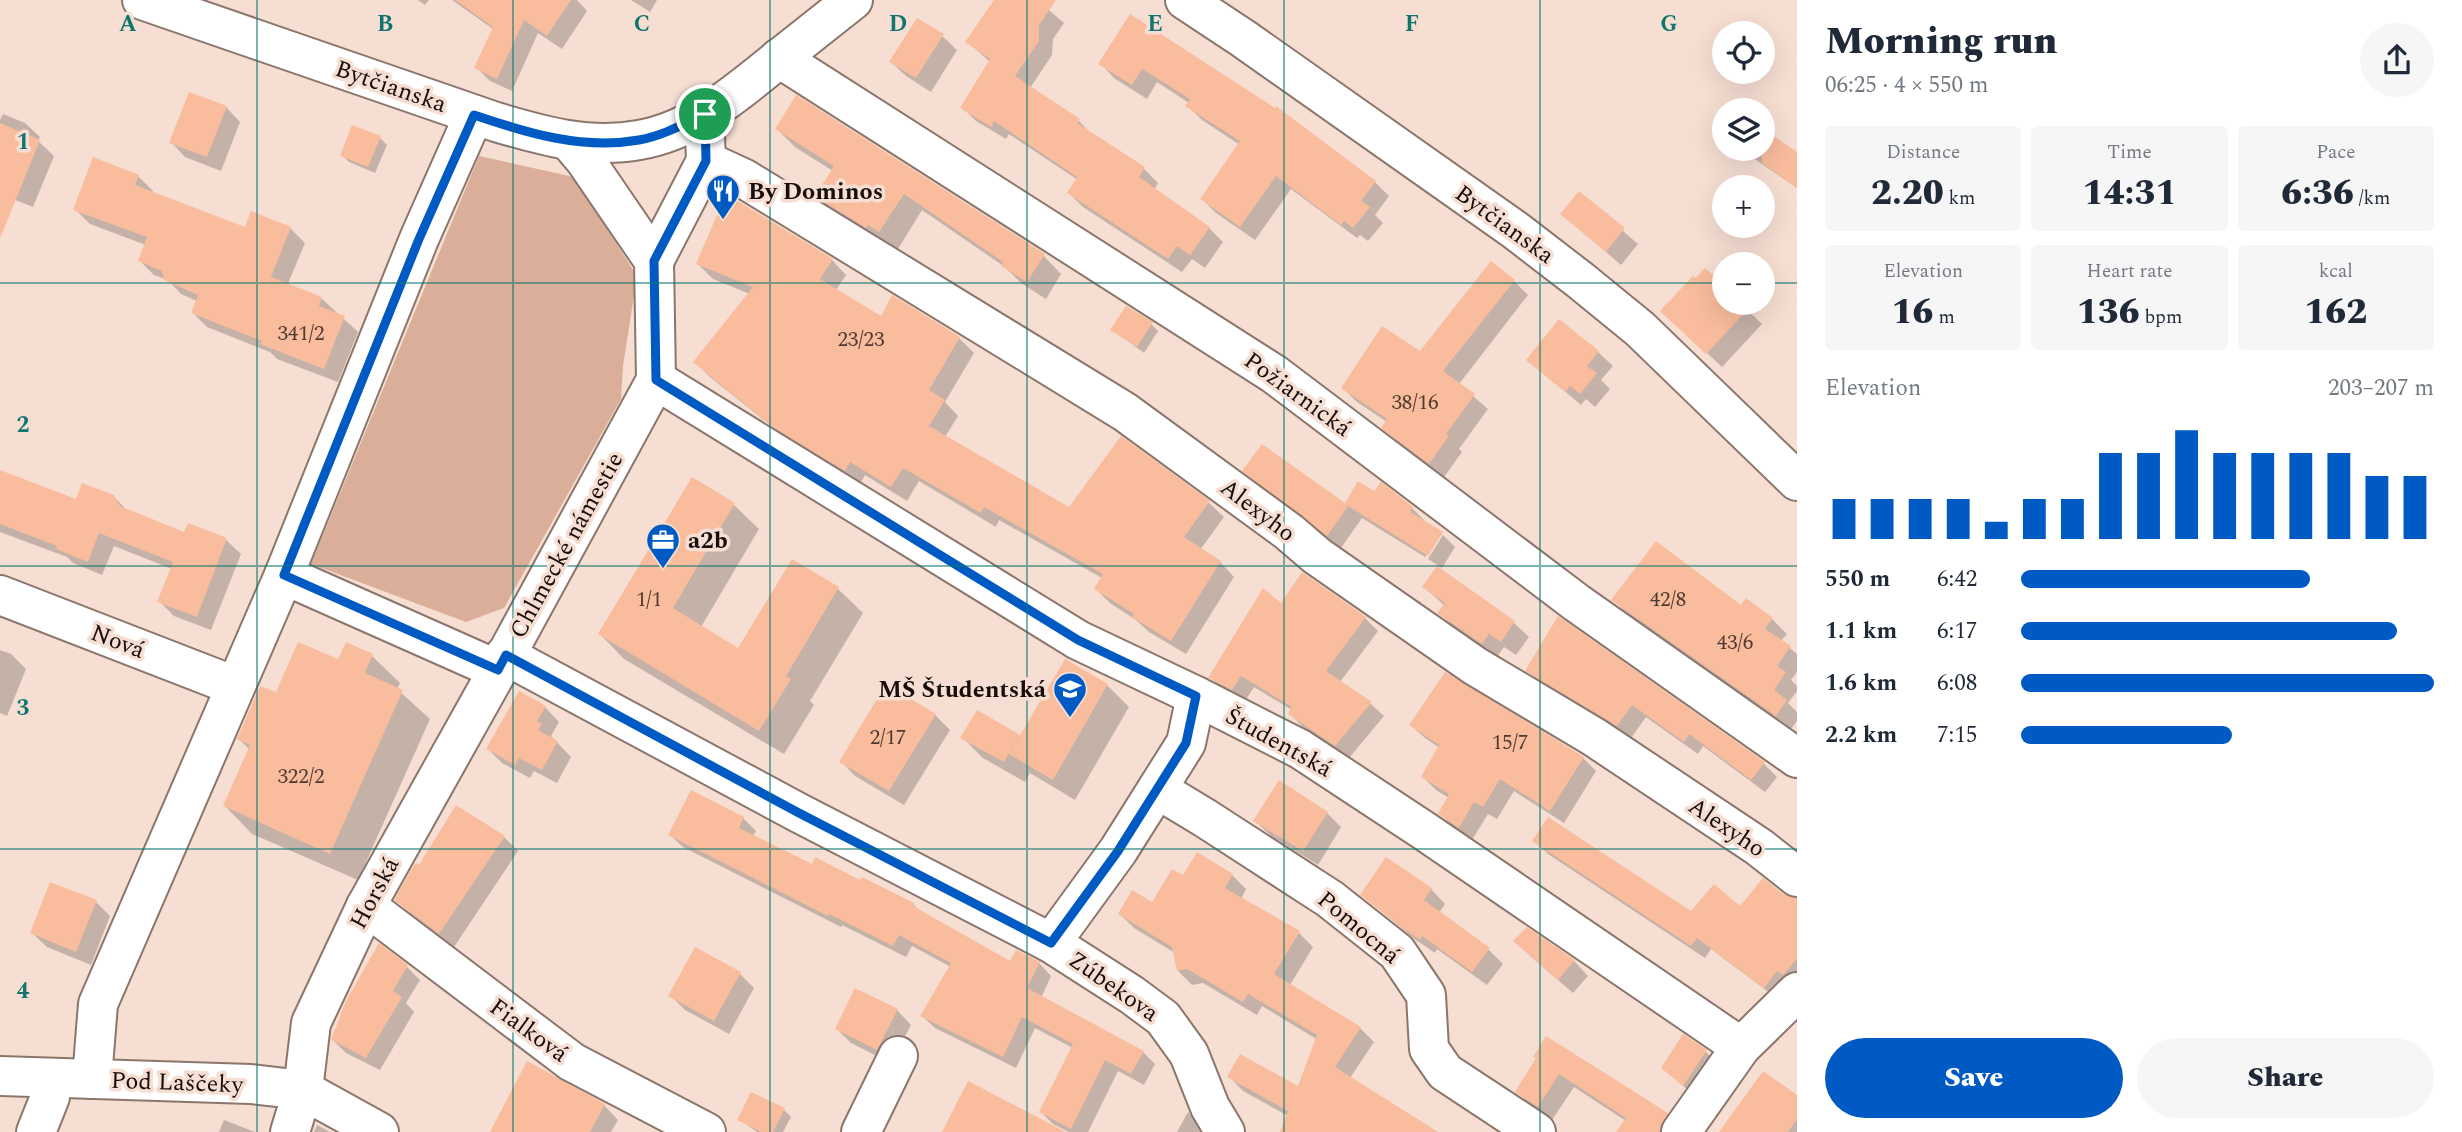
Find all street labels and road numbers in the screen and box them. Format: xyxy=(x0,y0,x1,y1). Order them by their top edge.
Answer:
street label: Bytčianska xyxy=(330,51,451,123)
street label: Bytčianska xyxy=(1447,176,1562,274)
street label: Požiarnická xyxy=(1236,343,1359,446)
street label: Chlmecké námestie xyxy=(501,446,633,645)
street label: Alexyho xyxy=(1212,470,1303,551)
street label: Nová xyxy=(85,615,150,669)
street label: Študentská xyxy=(1218,699,1339,787)
street label: Alexyho xyxy=(1681,789,1772,867)
street label: Horská xyxy=(341,851,409,936)
street label: Pomocná xyxy=(1309,882,1408,973)
street label: Zúbekova xyxy=(1061,942,1166,1031)
street label: Fialková xyxy=(482,990,576,1072)
street label: Pod Laščeky xyxy=(110,1063,245,1103)

